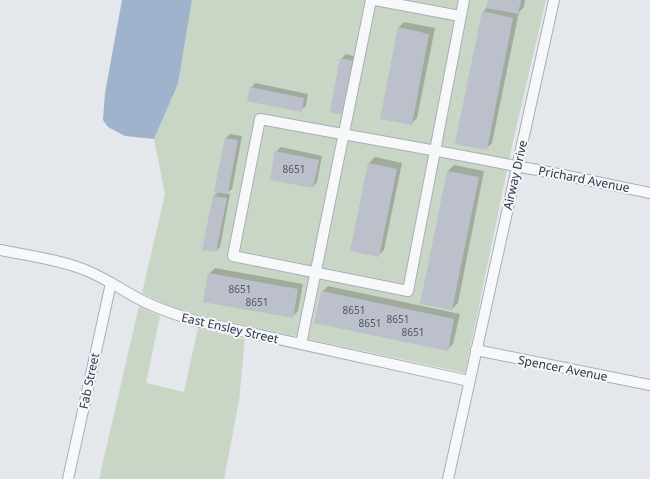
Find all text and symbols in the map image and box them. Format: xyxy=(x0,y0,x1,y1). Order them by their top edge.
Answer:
street label: Airway Drive xyxy=(499,138,531,211)
house number: 8651 xyxy=(283,162,305,176)
street label: Prichard Avenue xyxy=(537,162,631,196)
house number: 8651 xyxy=(229,282,251,296)
house number: 8651 xyxy=(246,295,268,309)
house number: 8651 xyxy=(343,303,365,317)
street label: East Ensley Street xyxy=(180,309,281,348)
house number: 8651 xyxy=(387,312,409,326)
house number: 8651 xyxy=(359,316,381,330)
house number: 8651 xyxy=(402,325,424,339)
street label: Fab Street xyxy=(75,351,103,411)
street label: Spencer Avenue xyxy=(517,351,609,385)

